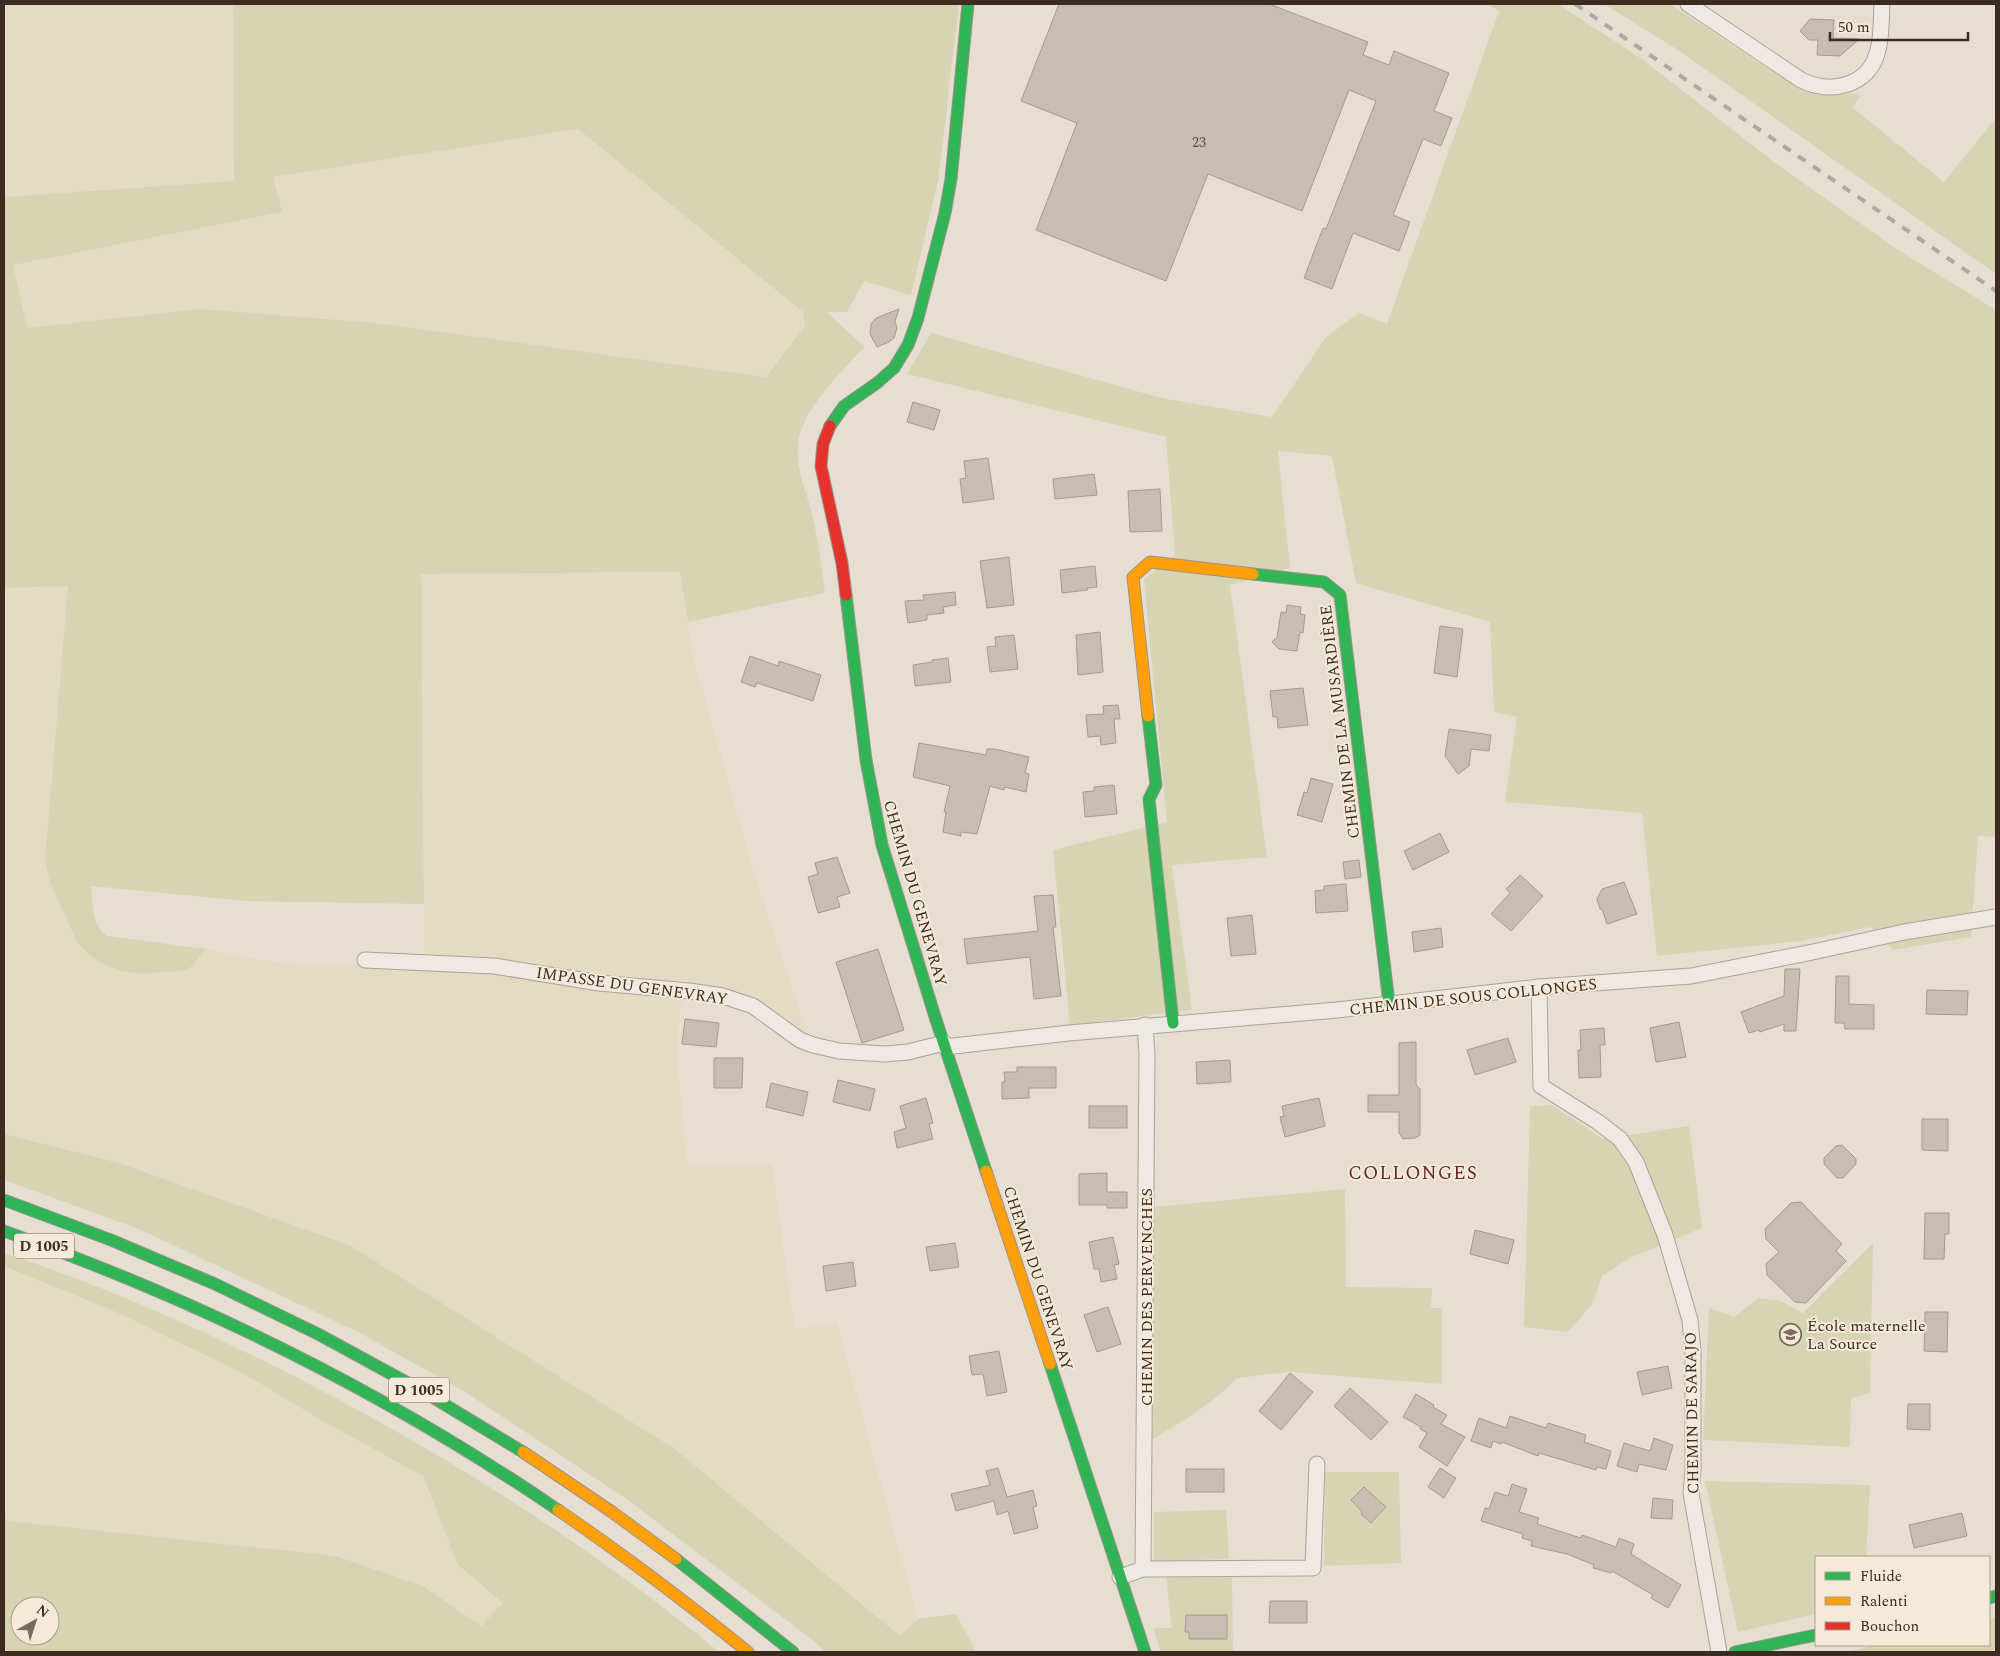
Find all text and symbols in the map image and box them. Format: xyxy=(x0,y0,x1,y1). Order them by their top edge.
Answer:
scale bar xyxy=(1830,10,1968,42)
text: 50 m xyxy=(1838,16,1870,39)
house number: 23 xyxy=(1192,132,1206,153)
street label: CHEMIN DE LA MUSARDIÈRE xyxy=(1314,604,1366,840)
street label: CHEMIN DU GENEVRAY xyxy=(877,797,953,989)
street label: IMPASSE DU GENEVRAY xyxy=(534,961,729,1011)
street label: CHEMIN DE SOUS COLLONGES xyxy=(1348,972,1598,1022)
district label: COLLONGES xyxy=(1348,1159,1478,1188)
street label: CHEMIN DU GENEVRAY xyxy=(997,1183,1079,1374)
street label: CHEMIN DES PERVENCHES xyxy=(1135,1188,1159,1406)
road number: D 1005 xyxy=(14,1234,74,1258)
place label: École maternelle La Source xyxy=(1807,1314,1926,1356)
school or university icon: École maternelle La Source xyxy=(1779,1322,1803,1346)
street label: CHEMIN DE SARAJO xyxy=(1679,1332,1705,1494)
road number: D 1005 xyxy=(389,1378,449,1402)
legend xyxy=(1815,1556,1990,1646)
text: Fluide xyxy=(1860,1565,1902,1588)
text: Ralenti xyxy=(1860,1590,1908,1613)
north arrow xyxy=(10,1596,60,1646)
text: N xyxy=(32,1600,54,1623)
text: Bouchon xyxy=(1860,1615,1920,1638)

